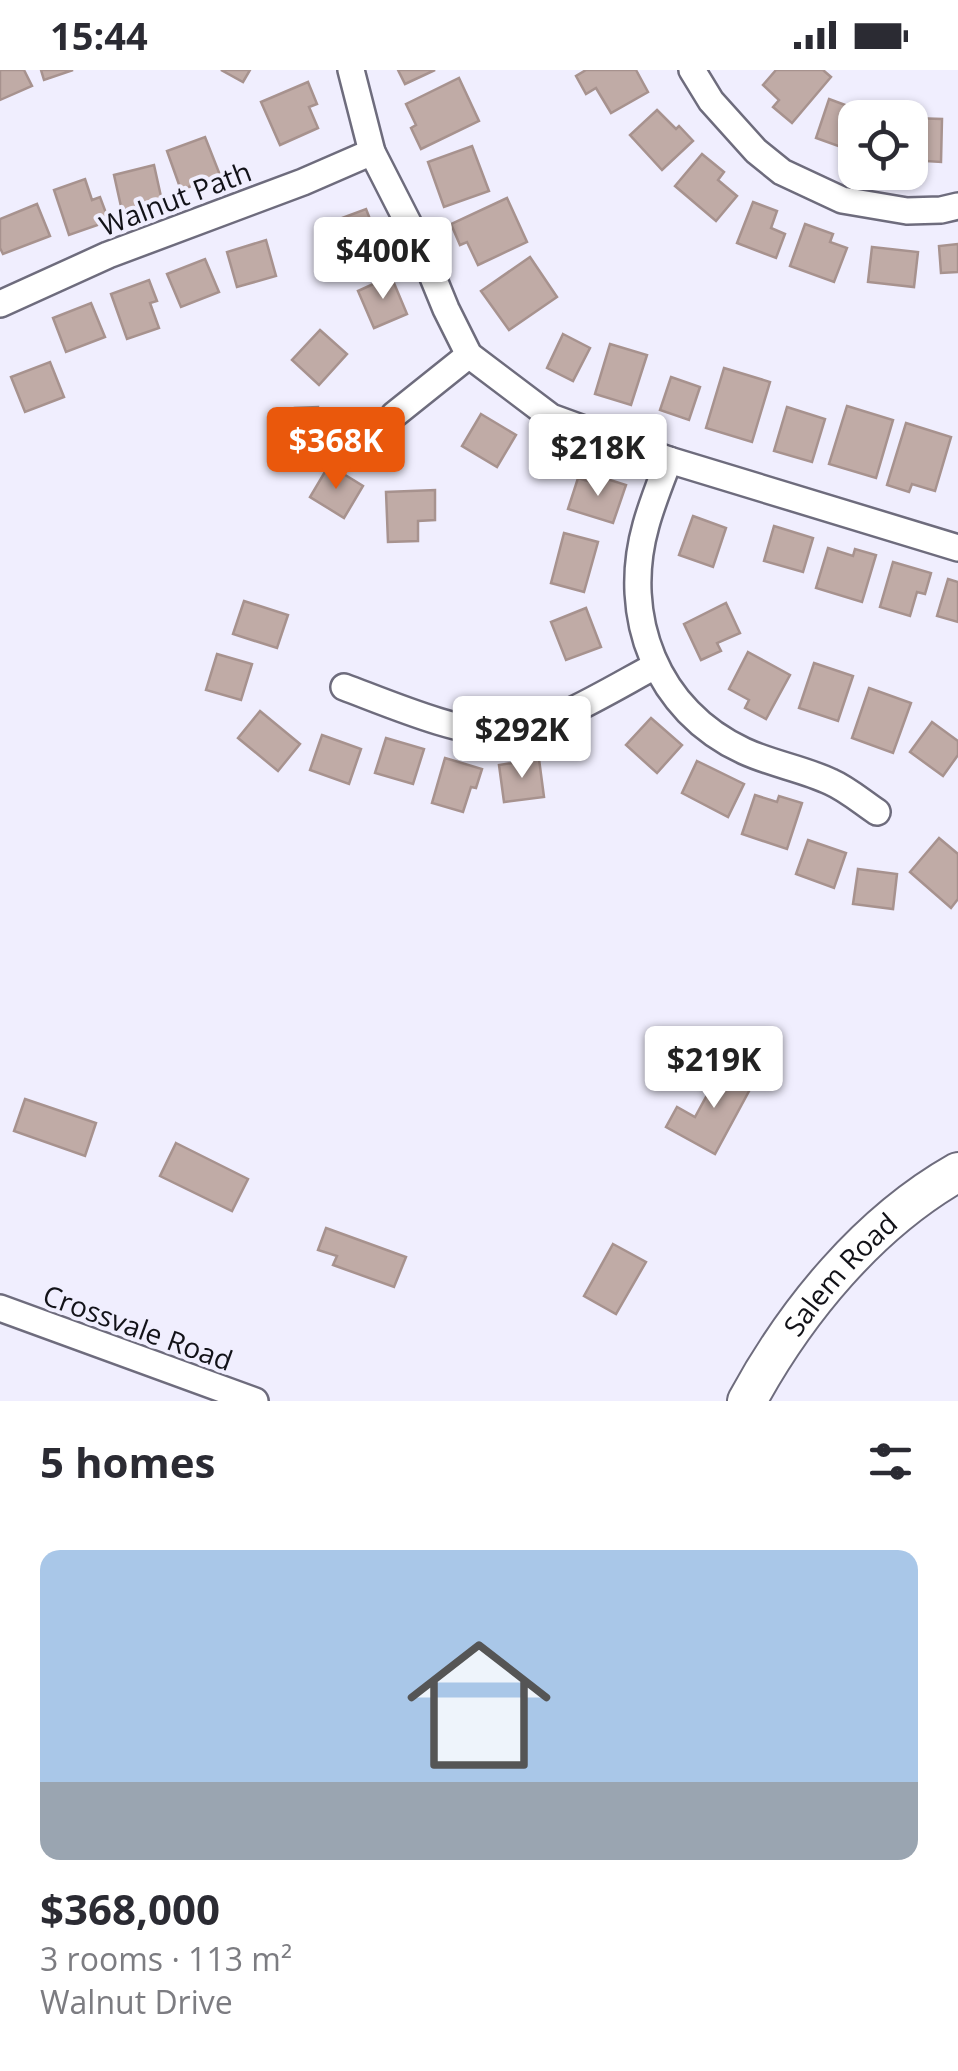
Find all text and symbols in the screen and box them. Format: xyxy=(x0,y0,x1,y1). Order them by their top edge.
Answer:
text: 15:44 xyxy=(50,9,148,61)
map controls xyxy=(838,100,928,190)
button: locate xyxy=(838,100,928,190)
street label: Walnut Path xyxy=(94,152,256,244)
pin: $400K xyxy=(313,217,453,302)
text: $400K xyxy=(336,228,430,271)
pin: $368K xyxy=(266,407,406,492)
pin: $218K xyxy=(528,414,668,499)
text: $368K xyxy=(289,418,383,461)
text: $218K xyxy=(551,425,645,468)
pin: $292K xyxy=(452,696,592,781)
text: $292K xyxy=(475,707,569,750)
pin: $219K xyxy=(644,1026,784,1111)
text: $219K xyxy=(667,1037,761,1080)
street label: Salem Road xyxy=(774,1204,905,1343)
street label: Crossvale Road xyxy=(38,1275,238,1379)
text: 5 homes xyxy=(40,1433,215,1490)
icon: filters xyxy=(863,1434,918,1489)
icon: home xyxy=(389,1615,569,1795)
text: $368,000 xyxy=(40,1880,220,1937)
text: 3 rooms · 113 m² xyxy=(40,1937,292,1980)
text: Walnut Drive xyxy=(40,1980,233,2023)

